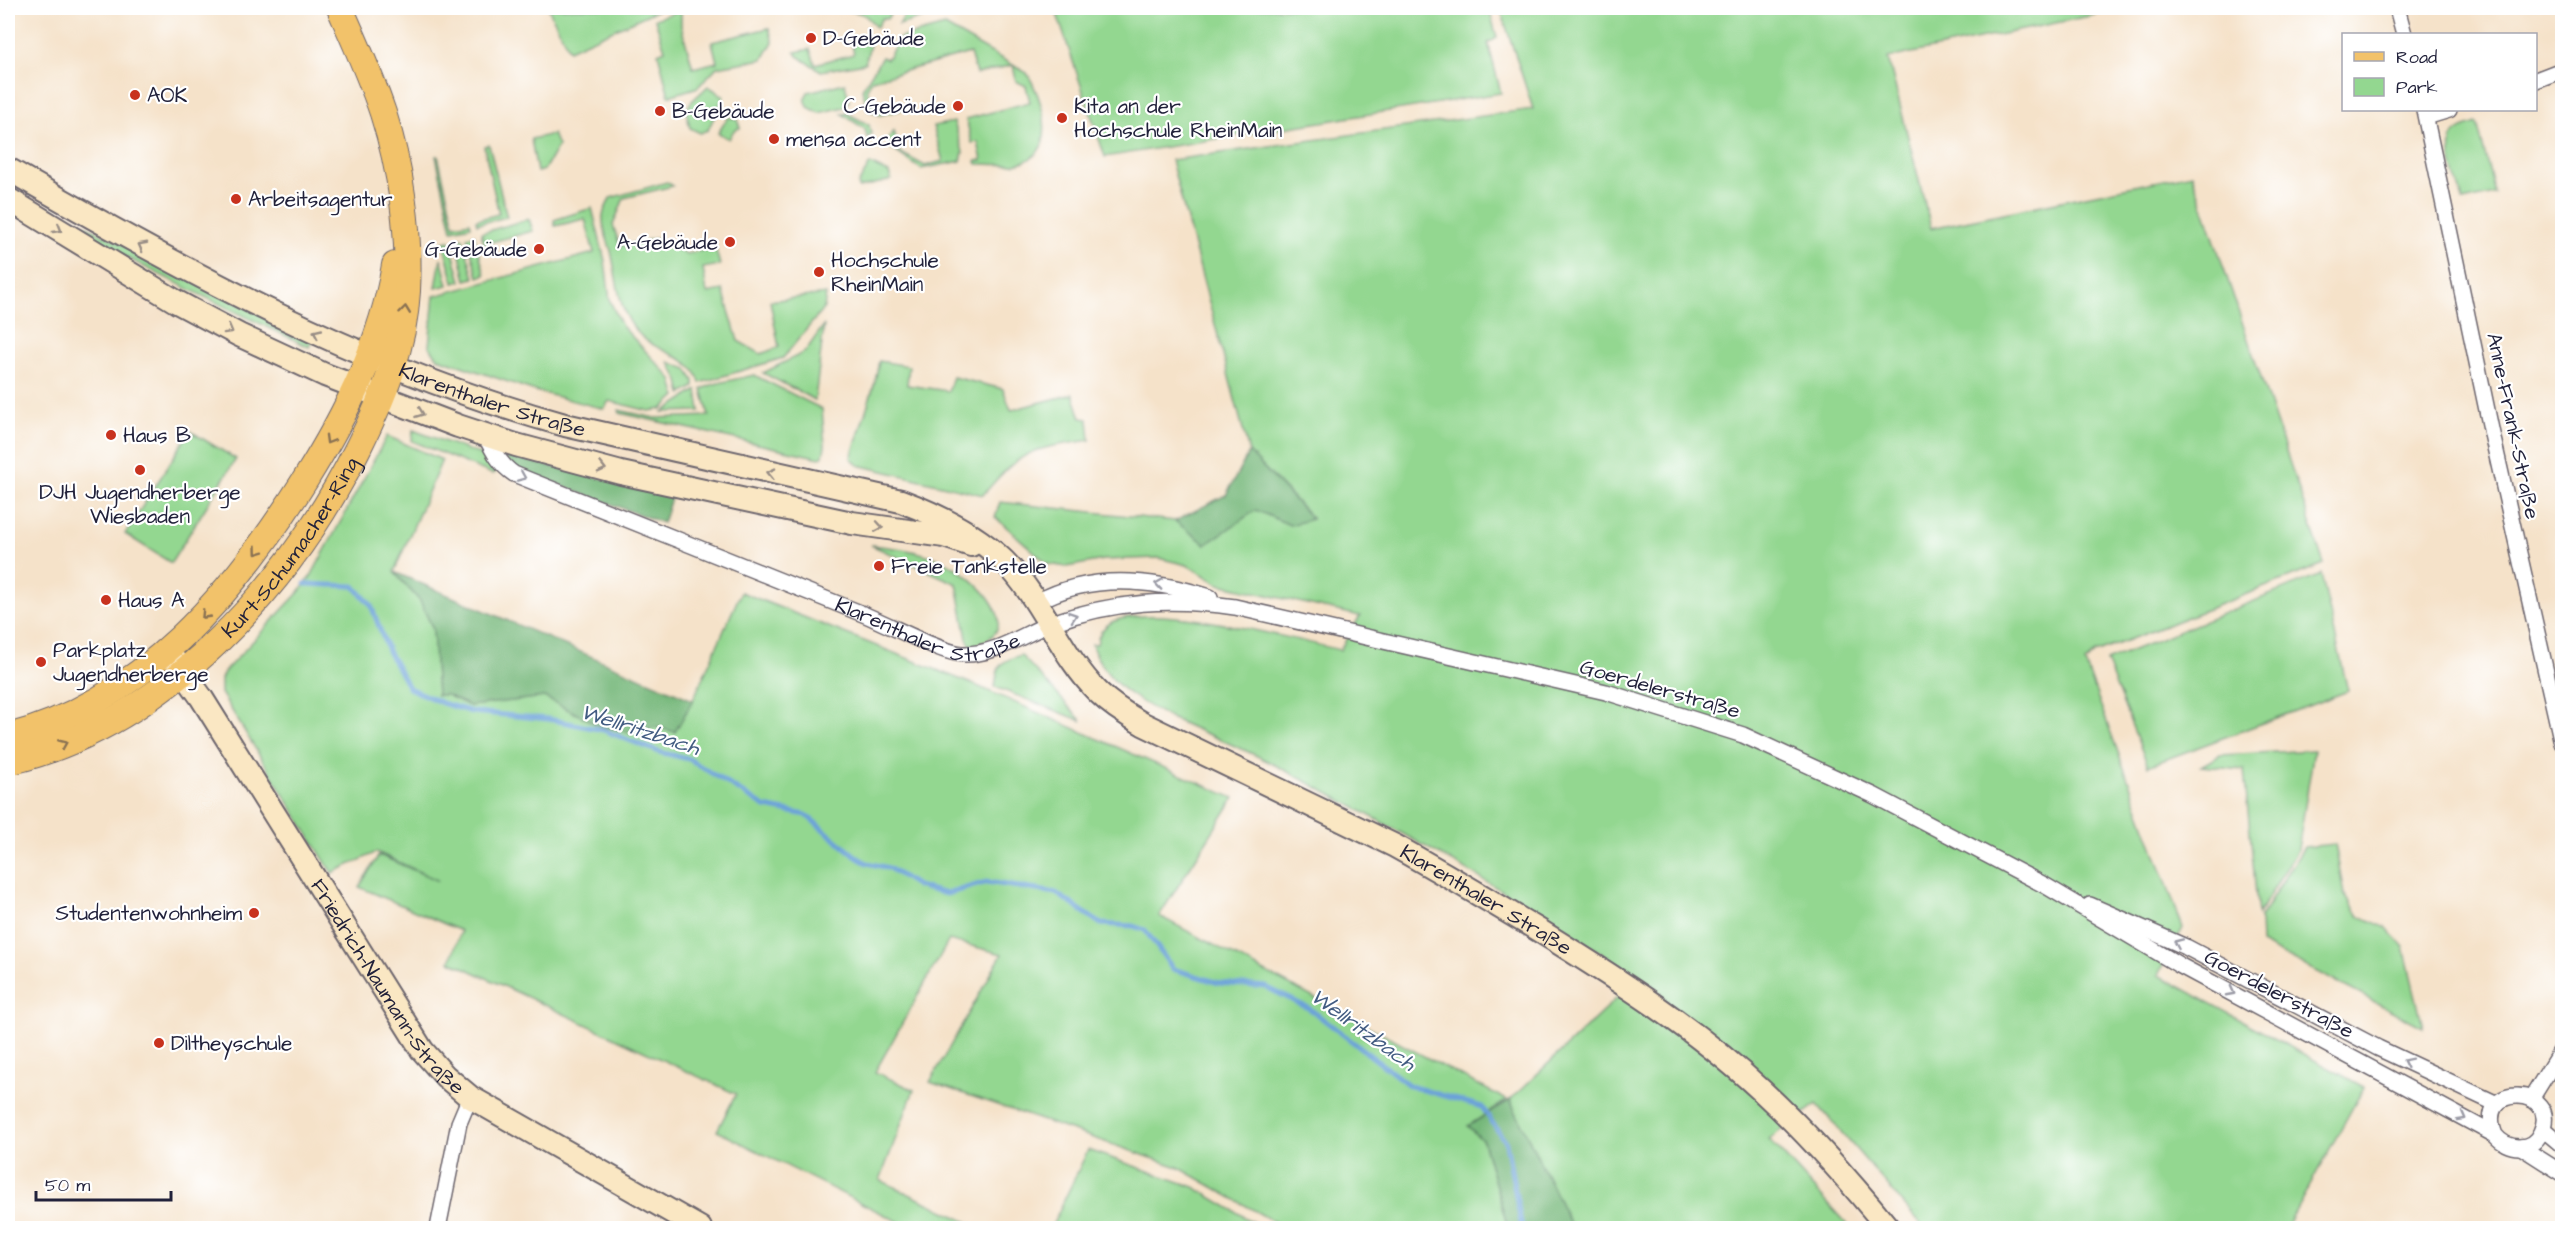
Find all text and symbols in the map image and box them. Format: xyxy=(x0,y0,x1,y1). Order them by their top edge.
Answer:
place label: D-Gebäude xyxy=(823,24,924,53)
marker: D-Gebäude xyxy=(804,31,818,45)
legend xyxy=(2342,33,2537,111)
text: Road xyxy=(2396,45,2437,70)
text: Park xyxy=(2396,75,2438,100)
place label: AOK xyxy=(147,81,188,110)
marker: AOK xyxy=(128,88,142,102)
place label: C-Gebäude xyxy=(843,92,946,121)
place label: Kita an der Hochschule RheinMain xyxy=(1074,92,1282,145)
place label: B-Gebäude xyxy=(672,97,775,126)
marker: C-Gebäude xyxy=(951,99,965,113)
marker: B-Gebäude xyxy=(653,104,667,118)
marker: Kita an der Hochschule RheinMain xyxy=(1055,111,1069,125)
place label: mensa accent xyxy=(786,125,922,154)
marker: mensa accent xyxy=(767,132,781,146)
place label: Arbeitsagentur xyxy=(248,185,393,216)
marker: Arbeitsagentur xyxy=(229,192,243,206)
one-way arrow xyxy=(52,222,62,233)
place label: A-Gebäude xyxy=(617,228,718,257)
place label: G-Gebäude xyxy=(425,235,527,264)
marker: A-Gebäude xyxy=(723,235,737,249)
one-way arrow xyxy=(138,242,148,253)
marker: G-Gebäude xyxy=(532,242,546,256)
place label: Hochschule RheinMain xyxy=(831,246,939,299)
marker: Hochschule RheinMain xyxy=(812,265,826,279)
one-way arrow xyxy=(398,305,410,314)
one-way arrow xyxy=(223,323,233,334)
one-way arrow xyxy=(312,329,323,341)
street label: Anne-Frank-Straße xyxy=(2479,330,2547,522)
street label: Klarenthaler Straße xyxy=(395,355,588,444)
one-way arrow xyxy=(414,405,425,418)
place label: Haus B xyxy=(123,421,191,450)
marker: Haus B xyxy=(104,428,118,442)
one-way arrow xyxy=(325,434,336,444)
street label: Kurt-Schumacher-Ring xyxy=(215,452,367,644)
one-way arrow xyxy=(597,460,607,473)
marker: DJH Jugendherberge Wiesbaden xyxy=(133,463,147,477)
one-way arrow xyxy=(766,467,776,480)
one-way arrow xyxy=(516,470,527,482)
place label: DJH Jugendherberge Wiesbaden xyxy=(39,478,241,531)
one-way arrow xyxy=(874,521,883,533)
one-way arrow xyxy=(254,545,265,556)
place label: Freie Tankstelle xyxy=(891,552,1047,581)
marker: Freie Tankstelle xyxy=(872,559,886,573)
one-way arrow xyxy=(1155,578,1164,591)
place label: Haus A xyxy=(118,586,185,615)
street label: Klarenthaler Straße xyxy=(831,590,1025,669)
marker: Haus A xyxy=(99,593,113,607)
one-way arrow xyxy=(201,608,212,619)
one-way arrow xyxy=(1067,611,1078,624)
place label: Parkplatz Jugendherberge xyxy=(53,636,209,691)
street label: Goerdelerstraße xyxy=(1577,652,1743,726)
marker: Parkplatz Jugendherberge xyxy=(34,655,48,669)
water label: Wellritzbach xyxy=(577,696,704,764)
one-way arrow xyxy=(57,739,68,751)
street label: Klarenthaler Straße xyxy=(1395,837,1578,962)
street label: Friedrich-Naumann-Straße xyxy=(304,873,471,1101)
place label: Studentenwohnheim xyxy=(55,899,243,928)
marker: Studentenwohnheim xyxy=(247,906,261,920)
one-way arrow xyxy=(2173,938,2184,950)
street label: Goerdelerstraße xyxy=(2199,942,2359,1046)
water label: Wellritzbach xyxy=(1304,981,1423,1079)
one-way arrow xyxy=(2224,985,2235,996)
place label: Diltheyschule xyxy=(171,1029,292,1060)
marker: Diltheyschule xyxy=(152,1036,166,1050)
one-way arrow xyxy=(2402,1057,2413,1069)
one-way arrow xyxy=(2456,1110,2466,1121)
scale bar xyxy=(36,1164,171,1202)
text: 50 m xyxy=(45,1173,90,1198)

